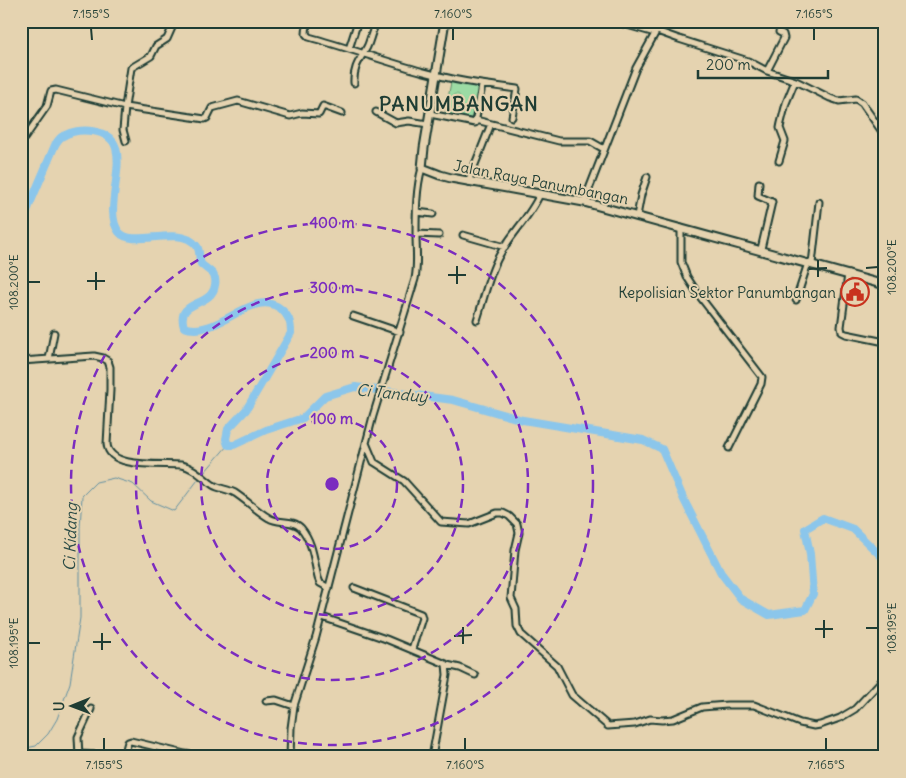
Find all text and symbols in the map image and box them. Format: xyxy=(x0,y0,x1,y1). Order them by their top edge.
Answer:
text: 7.155°S xyxy=(72,6,110,21)
text: 7.160°S xyxy=(434,6,472,21)
text: 7.165°S xyxy=(795,6,833,21)
scale bar xyxy=(698,48,828,80)
text: 200 m xyxy=(706,55,751,74)
district label: PANUMBANGAN xyxy=(379,91,539,116)
street label: Jalan Raya Panumbangan xyxy=(452,156,630,208)
text: 400 m xyxy=(309,213,355,232)
text: 108.200°E xyxy=(884,239,899,295)
text: 108.200°E xyxy=(6,254,21,310)
public building icon: Kepolisian Sektor Panumbangan xyxy=(840,277,870,307)
text: 300 m xyxy=(310,278,355,297)
place label: Kepolisian Sektor Panumbangan xyxy=(618,283,836,302)
text: 200 m xyxy=(310,343,354,362)
water label: Ci Tanduy xyxy=(355,379,430,407)
text: 100 m xyxy=(311,409,353,428)
centre of rings xyxy=(323,475,341,493)
water label: Ci Kidang xyxy=(59,502,81,571)
text: 108.195°E xyxy=(884,602,899,654)
text: 108.195°E xyxy=(6,617,21,669)
north arrow xyxy=(48,680,98,730)
text: U xyxy=(50,701,68,711)
text: 7.155°S xyxy=(85,757,123,772)
text: 7.160°S xyxy=(446,757,484,772)
text: 7.165°S xyxy=(807,757,845,772)

